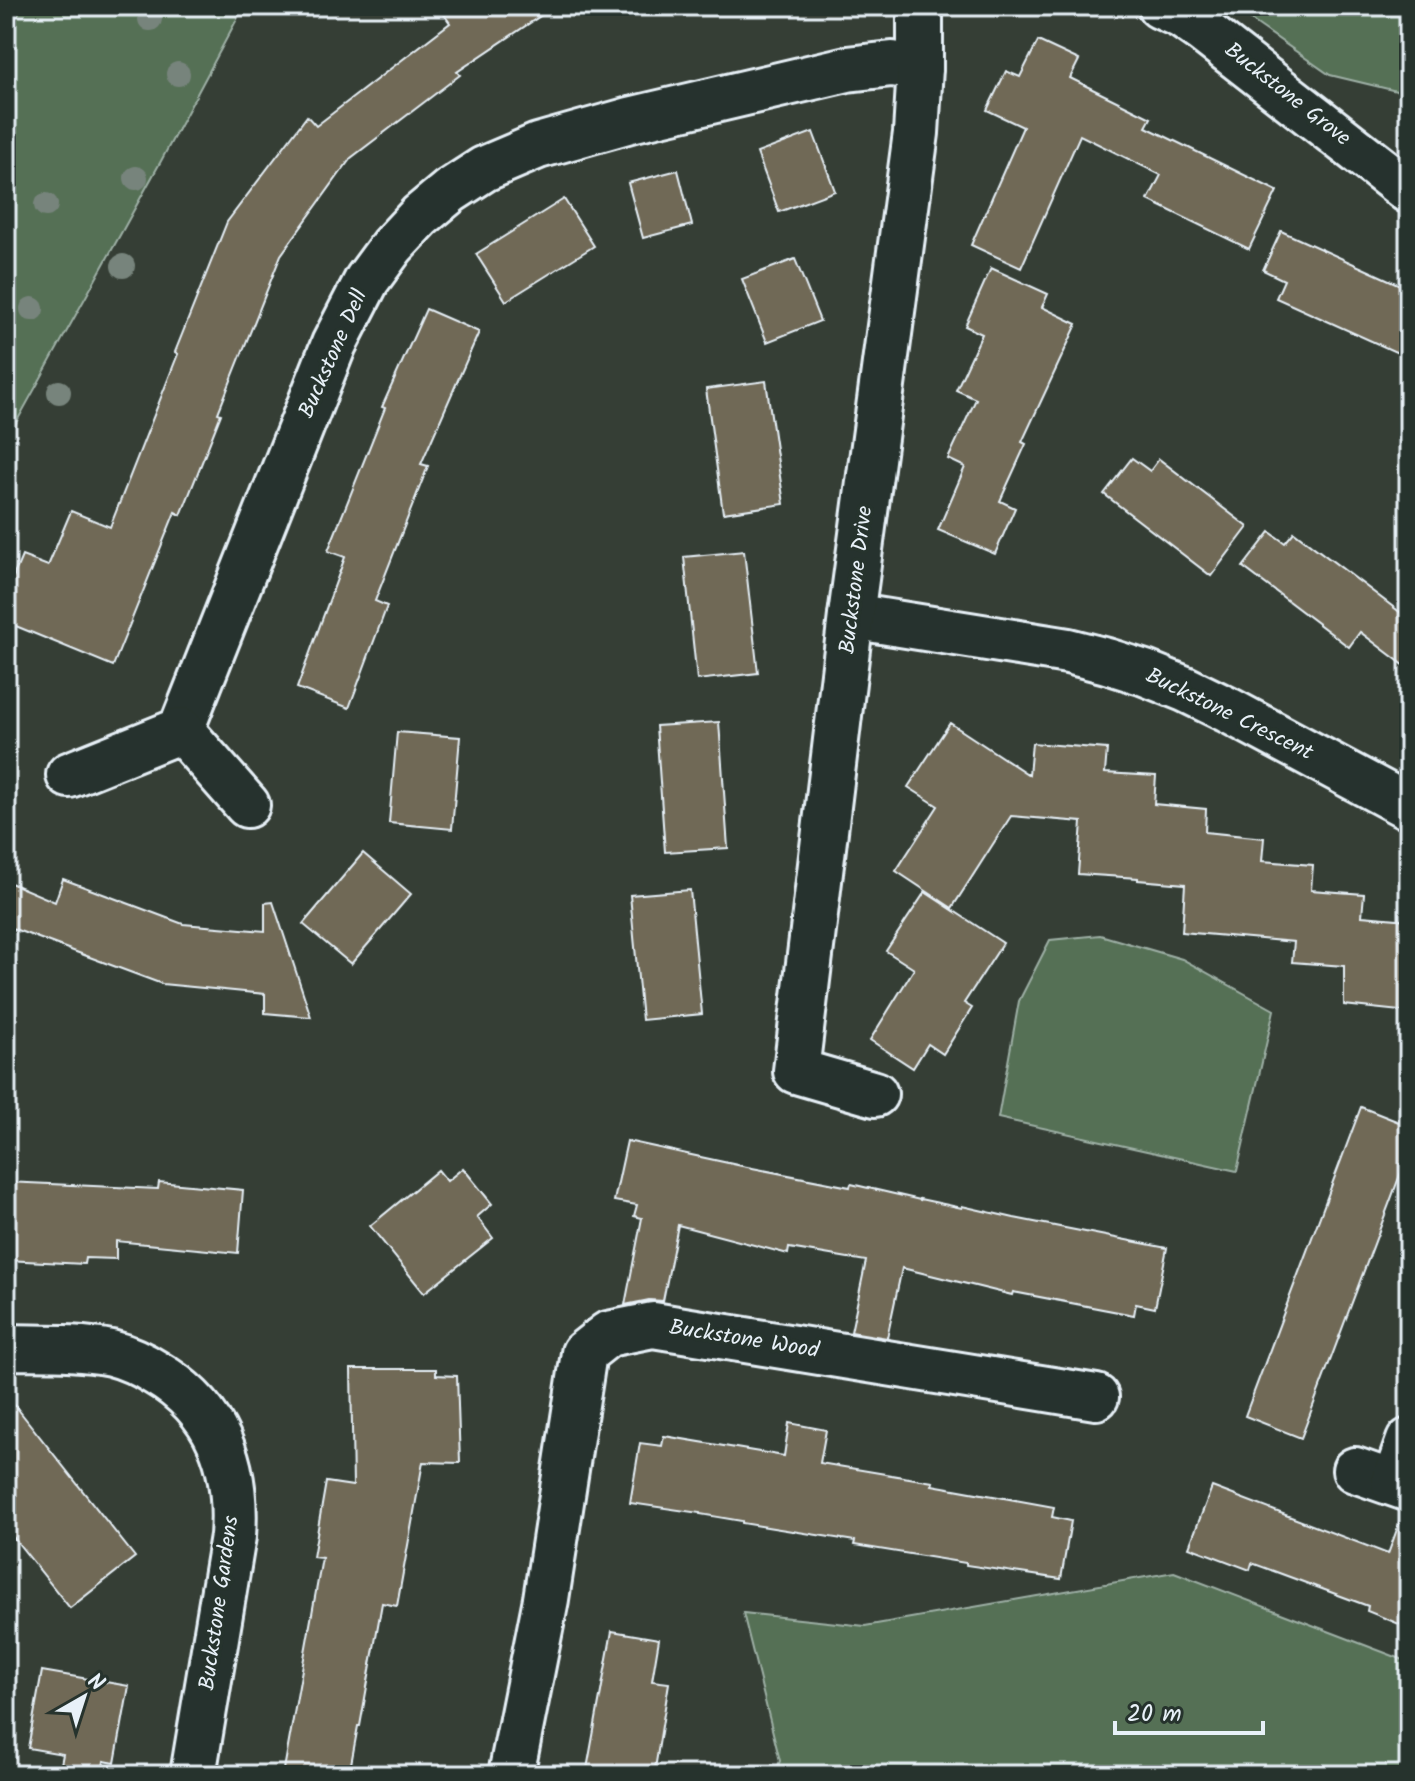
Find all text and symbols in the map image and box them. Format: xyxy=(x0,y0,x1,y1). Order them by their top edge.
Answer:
street label: Buckstone Grove xyxy=(1216,34,1358,156)
street label: Buckstone Dell xyxy=(290,283,378,424)
street label: Buckstone Drive xyxy=(831,504,883,656)
street label: Buckstone Crescent xyxy=(1139,659,1319,771)
street label: Buckstone Wood xyxy=(667,1311,822,1369)
street label: Buckstone Gardens xyxy=(190,1513,250,1693)
north arrow xyxy=(44,1657,124,1737)
text: N xyxy=(79,1665,112,1701)
scale bar xyxy=(1115,1685,1263,1735)
text: 20 m xyxy=(1127,1695,1182,1734)

